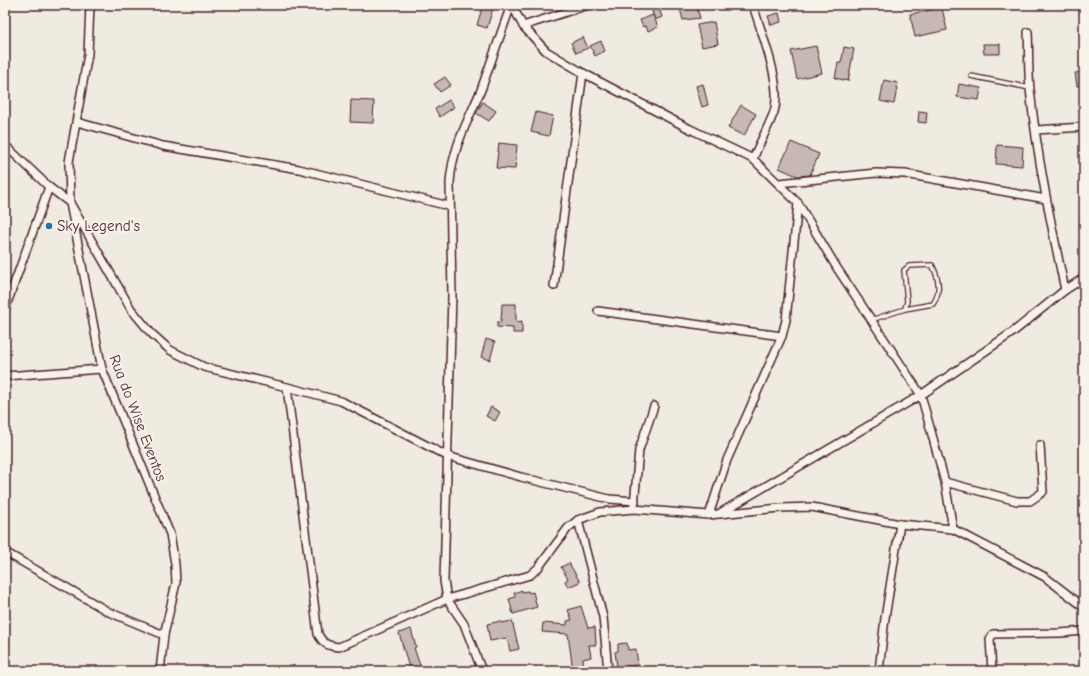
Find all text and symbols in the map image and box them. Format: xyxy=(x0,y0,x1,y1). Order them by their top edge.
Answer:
place label: Sky Legend's xyxy=(57,217,140,235)
marker: Sky Legend's xyxy=(44,221,54,231)
street label: Rua do Wise Eventos xyxy=(106,352,170,484)

